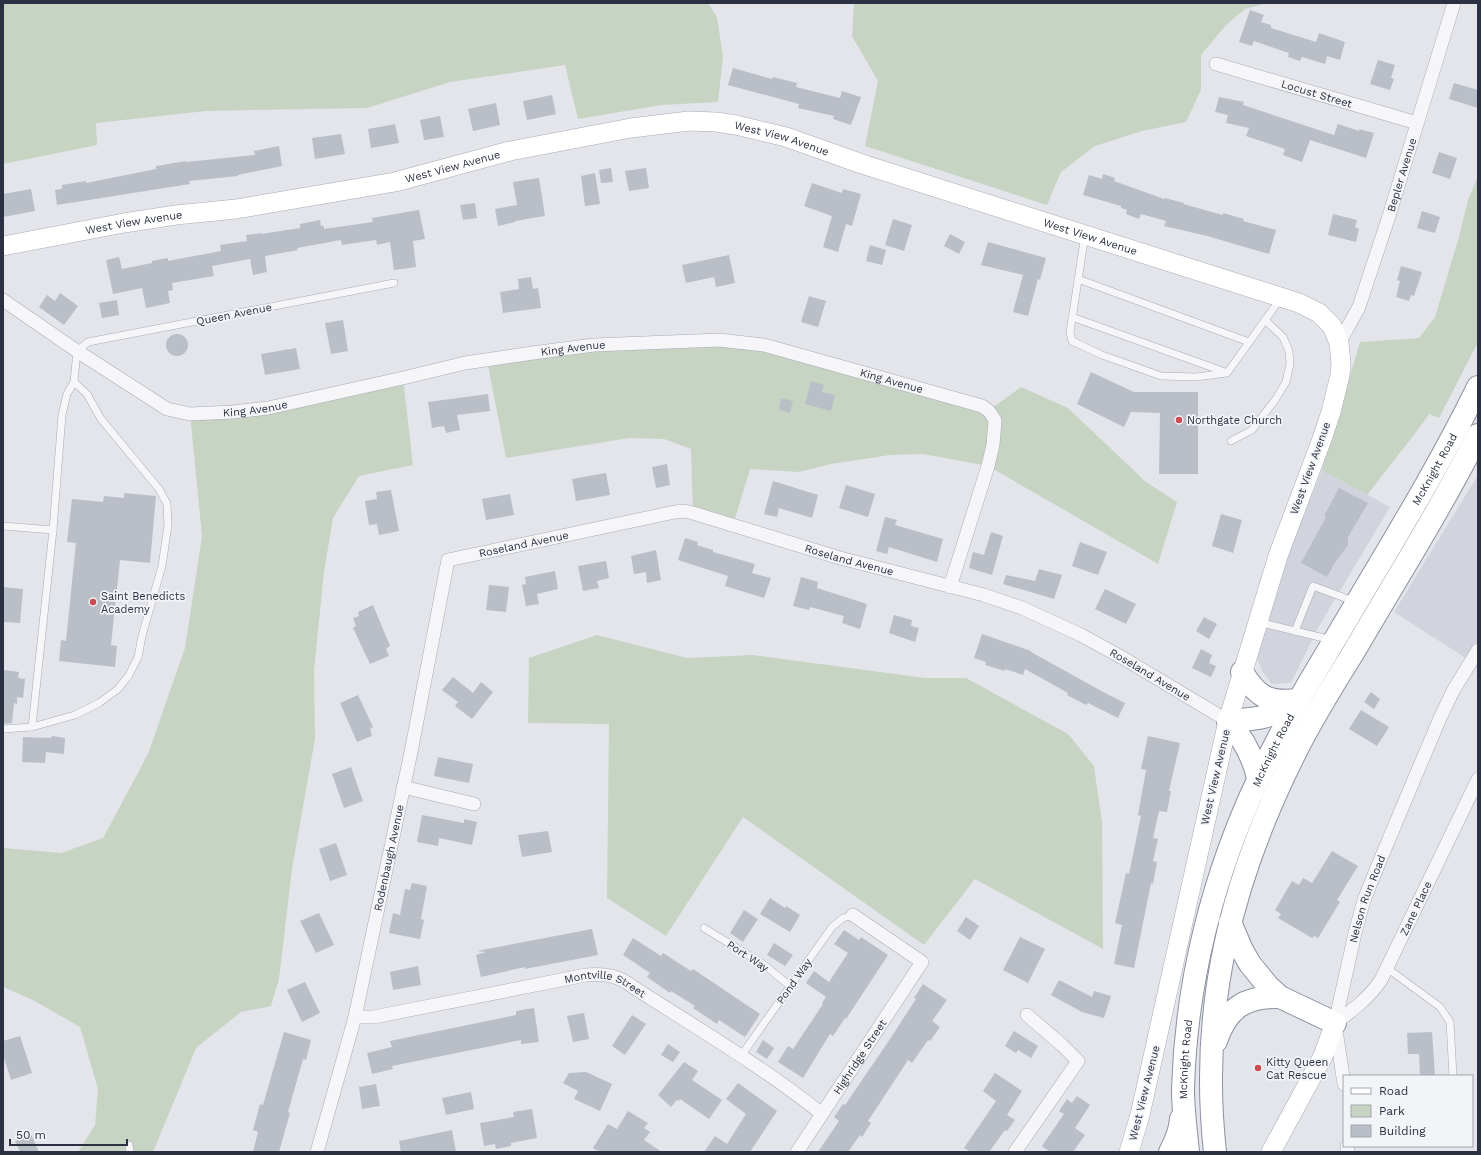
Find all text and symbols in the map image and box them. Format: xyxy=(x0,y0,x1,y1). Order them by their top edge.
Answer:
street label: Locust Street xyxy=(1280,77,1354,111)
street label: West View Avenue xyxy=(733,119,831,159)
street label: Bepler Avenue xyxy=(1385,136,1419,214)
street label: West View Avenue xyxy=(404,148,502,186)
street label: West View Avenue xyxy=(84,208,183,237)
street label: West View Avenue xyxy=(1042,216,1139,258)
street label: Queen Avenue xyxy=(195,301,273,328)
street label: King Avenue xyxy=(540,339,606,359)
street label: King Avenue xyxy=(858,366,925,396)
street label: King Avenue xyxy=(223,398,289,419)
place label: Northgate Church xyxy=(1187,414,1282,427)
marker: Northgate Church xyxy=(1174,415,1184,425)
street label: West View Avenue xyxy=(1288,420,1333,516)
street label: McKnight Road xyxy=(1410,431,1460,508)
street label: Roseland Avenue xyxy=(478,529,570,560)
street label: Roseland Avenue xyxy=(803,542,895,578)
place label: Saint Benedicts Academy xyxy=(101,590,185,616)
marker: Saint Benedicts Academy xyxy=(88,597,98,607)
street label: Roseland Avenue xyxy=(1107,646,1193,704)
street label: McKnight Road xyxy=(1250,711,1297,789)
street label: West View Avenue xyxy=(1198,728,1233,826)
street label: Rodenbaugh Avenue xyxy=(372,803,407,912)
street label: Nelson Run Road xyxy=(1347,853,1389,944)
street label: Zane Place xyxy=(1397,879,1435,938)
street label: Port Way xyxy=(724,938,771,975)
street label: Pond Way xyxy=(774,956,815,1006)
street label: Montville Street xyxy=(563,968,648,1001)
street label: Highridge Street xyxy=(831,1017,890,1097)
street label: McKnight Road xyxy=(1177,1019,1195,1100)
street label: West View Avenue xyxy=(1126,1044,1163,1142)
place label: Kitty Queen Cat Rescue xyxy=(1266,1056,1328,1082)
marker: Kitty Queen Cat Rescue xyxy=(1253,1063,1263,1073)
legend xyxy=(1343,1075,1473,1147)
text: Road xyxy=(1379,1084,1408,1098)
text: Park xyxy=(1379,1104,1405,1118)
scale bar xyxy=(10,1121,127,1147)
text: Building xyxy=(1379,1124,1426,1138)
text: 50 m xyxy=(16,1128,46,1142)

